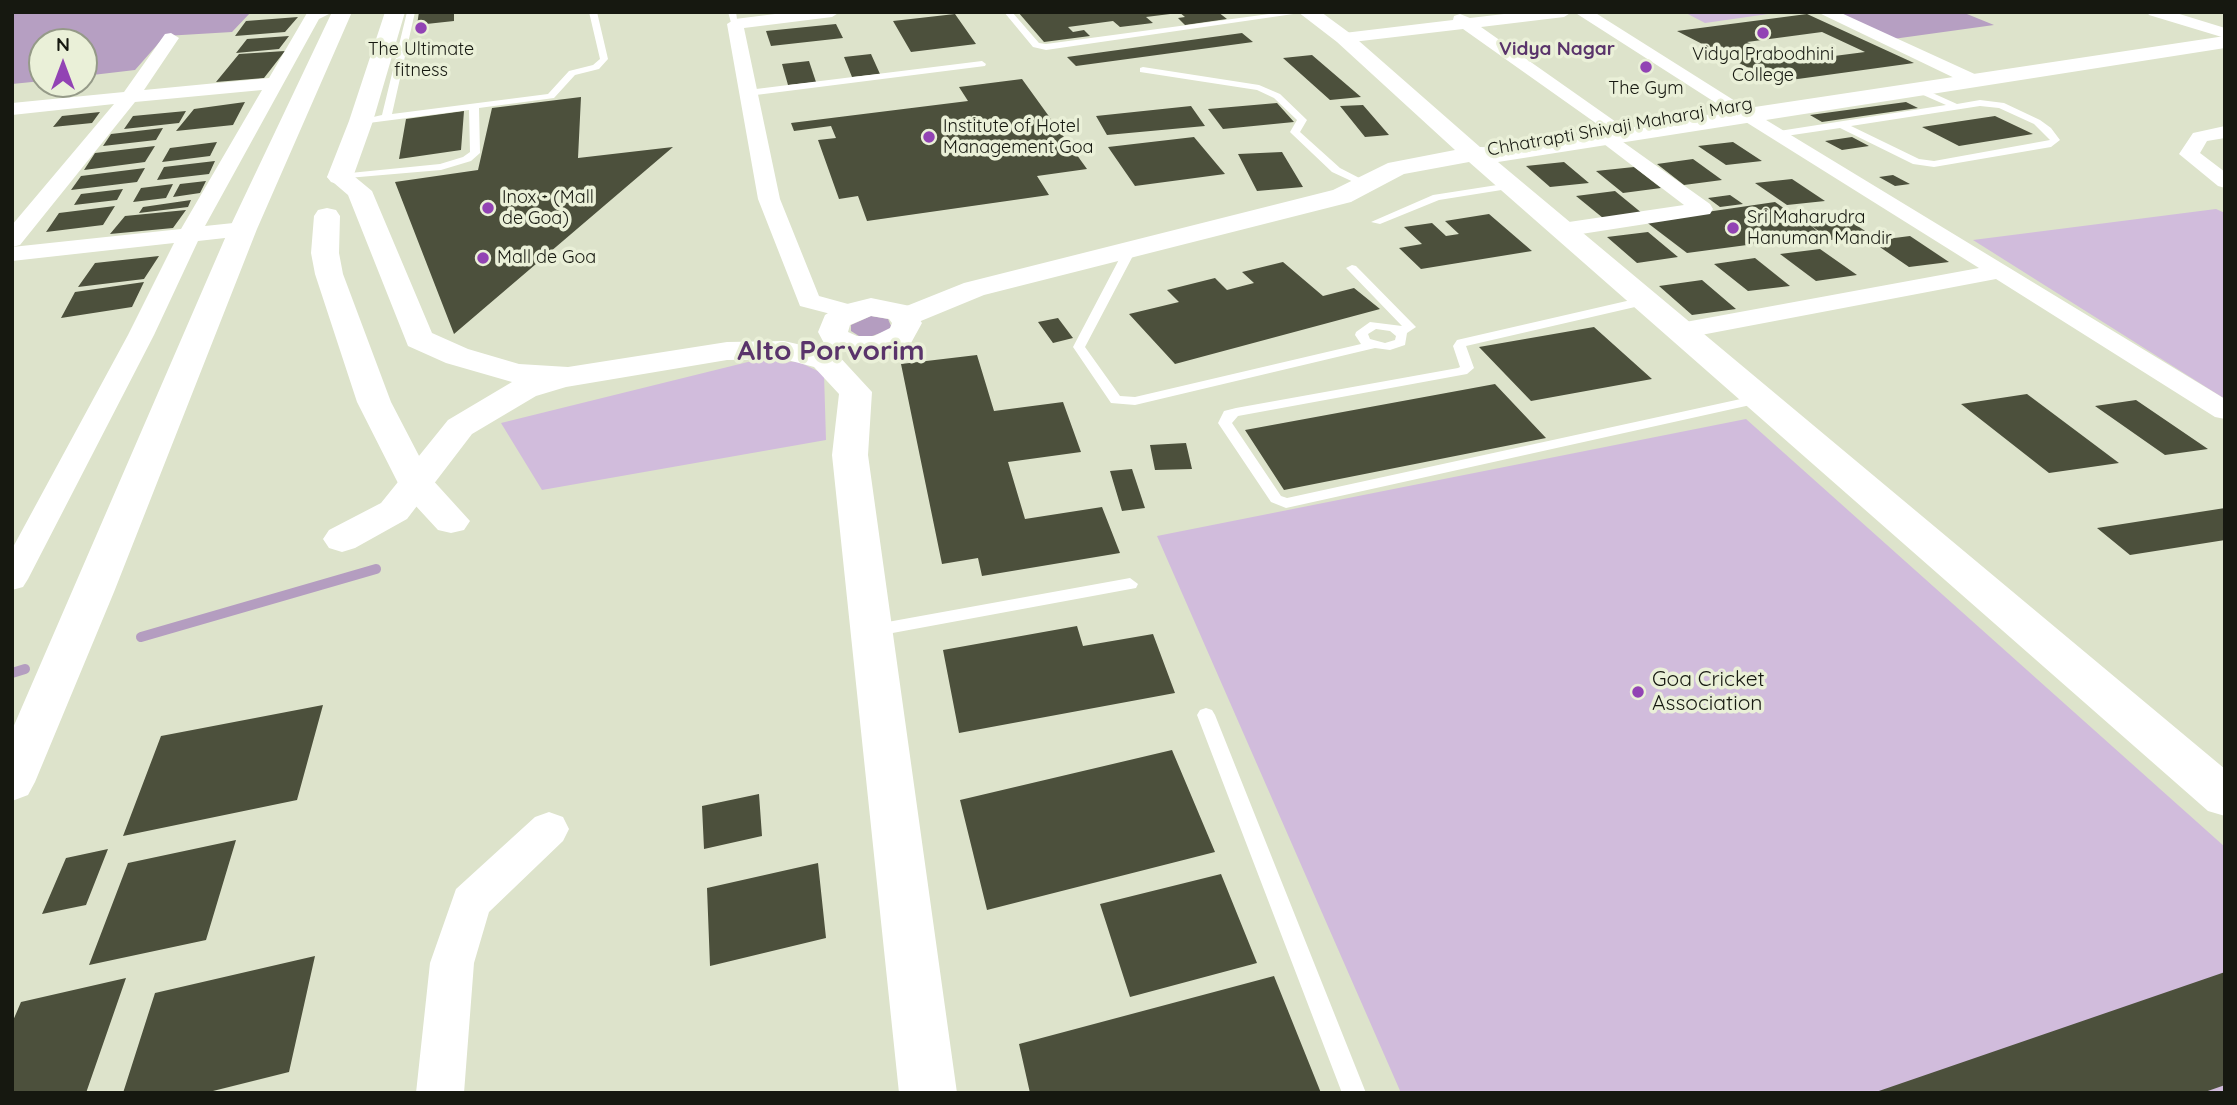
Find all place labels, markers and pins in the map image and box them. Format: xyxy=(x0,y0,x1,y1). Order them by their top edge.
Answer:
marker: The Ultimate fitness xyxy=(413,20,429,36)
marker: Vidya Prabodhini College xyxy=(1755,25,1771,41)
place label: The Ultimate fitness xyxy=(368,39,474,82)
place label: Vidya Prabodhini College xyxy=(1692,44,1834,86)
marker: The Gym xyxy=(1638,59,1654,75)
place label: The Gym xyxy=(1608,78,1684,100)
place label: Institute of Hotel Management Goa xyxy=(943,116,1093,158)
marker: Institute of Hotel Management Goa xyxy=(921,129,937,145)
place label: Inox - (Mall de Goa) xyxy=(502,187,594,230)
marker: Inox - (Mall de Goa) xyxy=(480,200,496,216)
place label: Sri Maharudra Hanuman Mandir xyxy=(1747,207,1892,249)
marker: Sri Maharudra Hanuman Mandir xyxy=(1725,220,1741,236)
place label: Mall de Goa xyxy=(497,247,596,269)
marker: Mall de Goa xyxy=(475,250,491,266)
place label: Goa Cricket Association xyxy=(1652,667,1765,717)
marker: Goa Cricket Association xyxy=(1630,684,1646,700)

